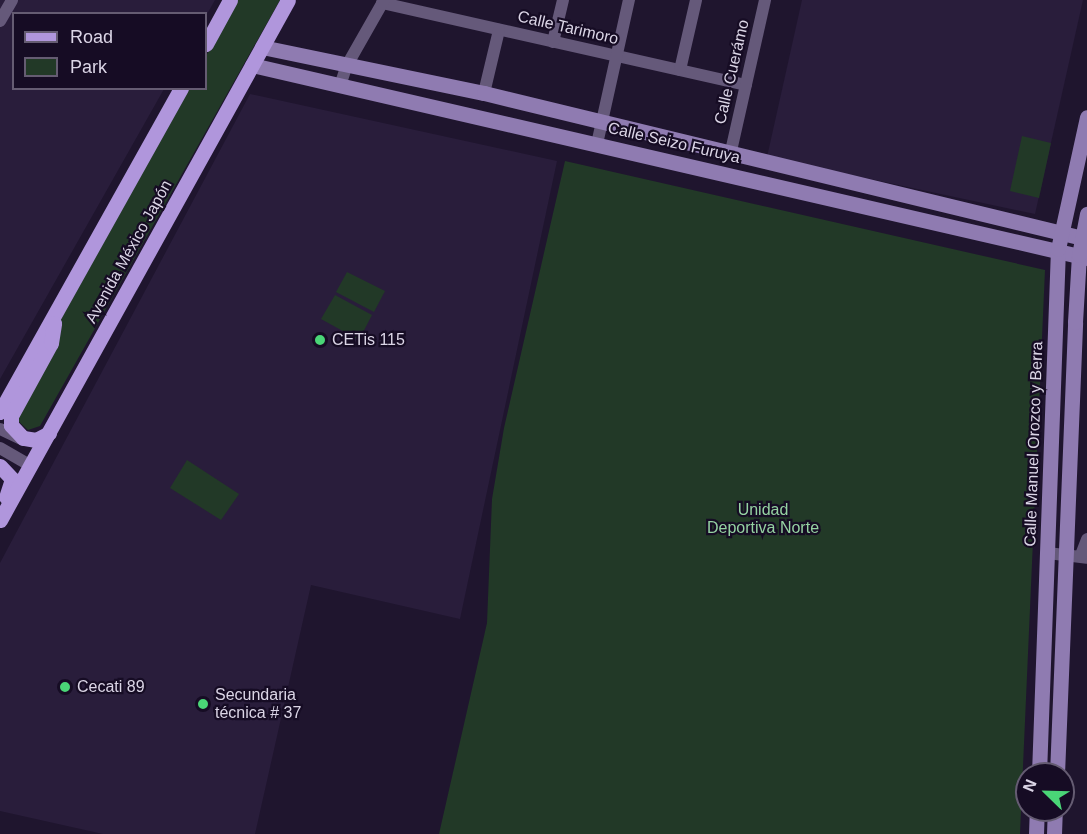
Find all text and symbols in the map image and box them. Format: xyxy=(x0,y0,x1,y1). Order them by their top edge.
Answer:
street label: Calle Tarimoro xyxy=(516,7,620,49)
legend xyxy=(12,12,207,90)
street label: Calle Cuerámo xyxy=(711,18,753,126)
text: Road xyxy=(70,27,113,47)
text: Park xyxy=(70,57,107,77)
street label: Calle Seizo Furuya xyxy=(606,118,742,168)
street label: Avenida México Japón xyxy=(82,177,176,327)
place label: CETis 115 xyxy=(332,330,405,350)
marker: CETis 115 xyxy=(313,333,327,347)
street label: Calle Manuel Orozco y Berra xyxy=(1021,341,1047,547)
park label: Unidad Deportiva Norte xyxy=(707,500,819,538)
place label: Cecati 89 xyxy=(77,677,145,697)
marker: Cecati 89 xyxy=(58,680,72,694)
place label: Secundaria técnica # 37 xyxy=(215,685,301,723)
marker: Secundaria técnica # 37 xyxy=(196,697,210,711)
north arrow xyxy=(1015,762,1075,822)
text: N xyxy=(1020,777,1040,794)

